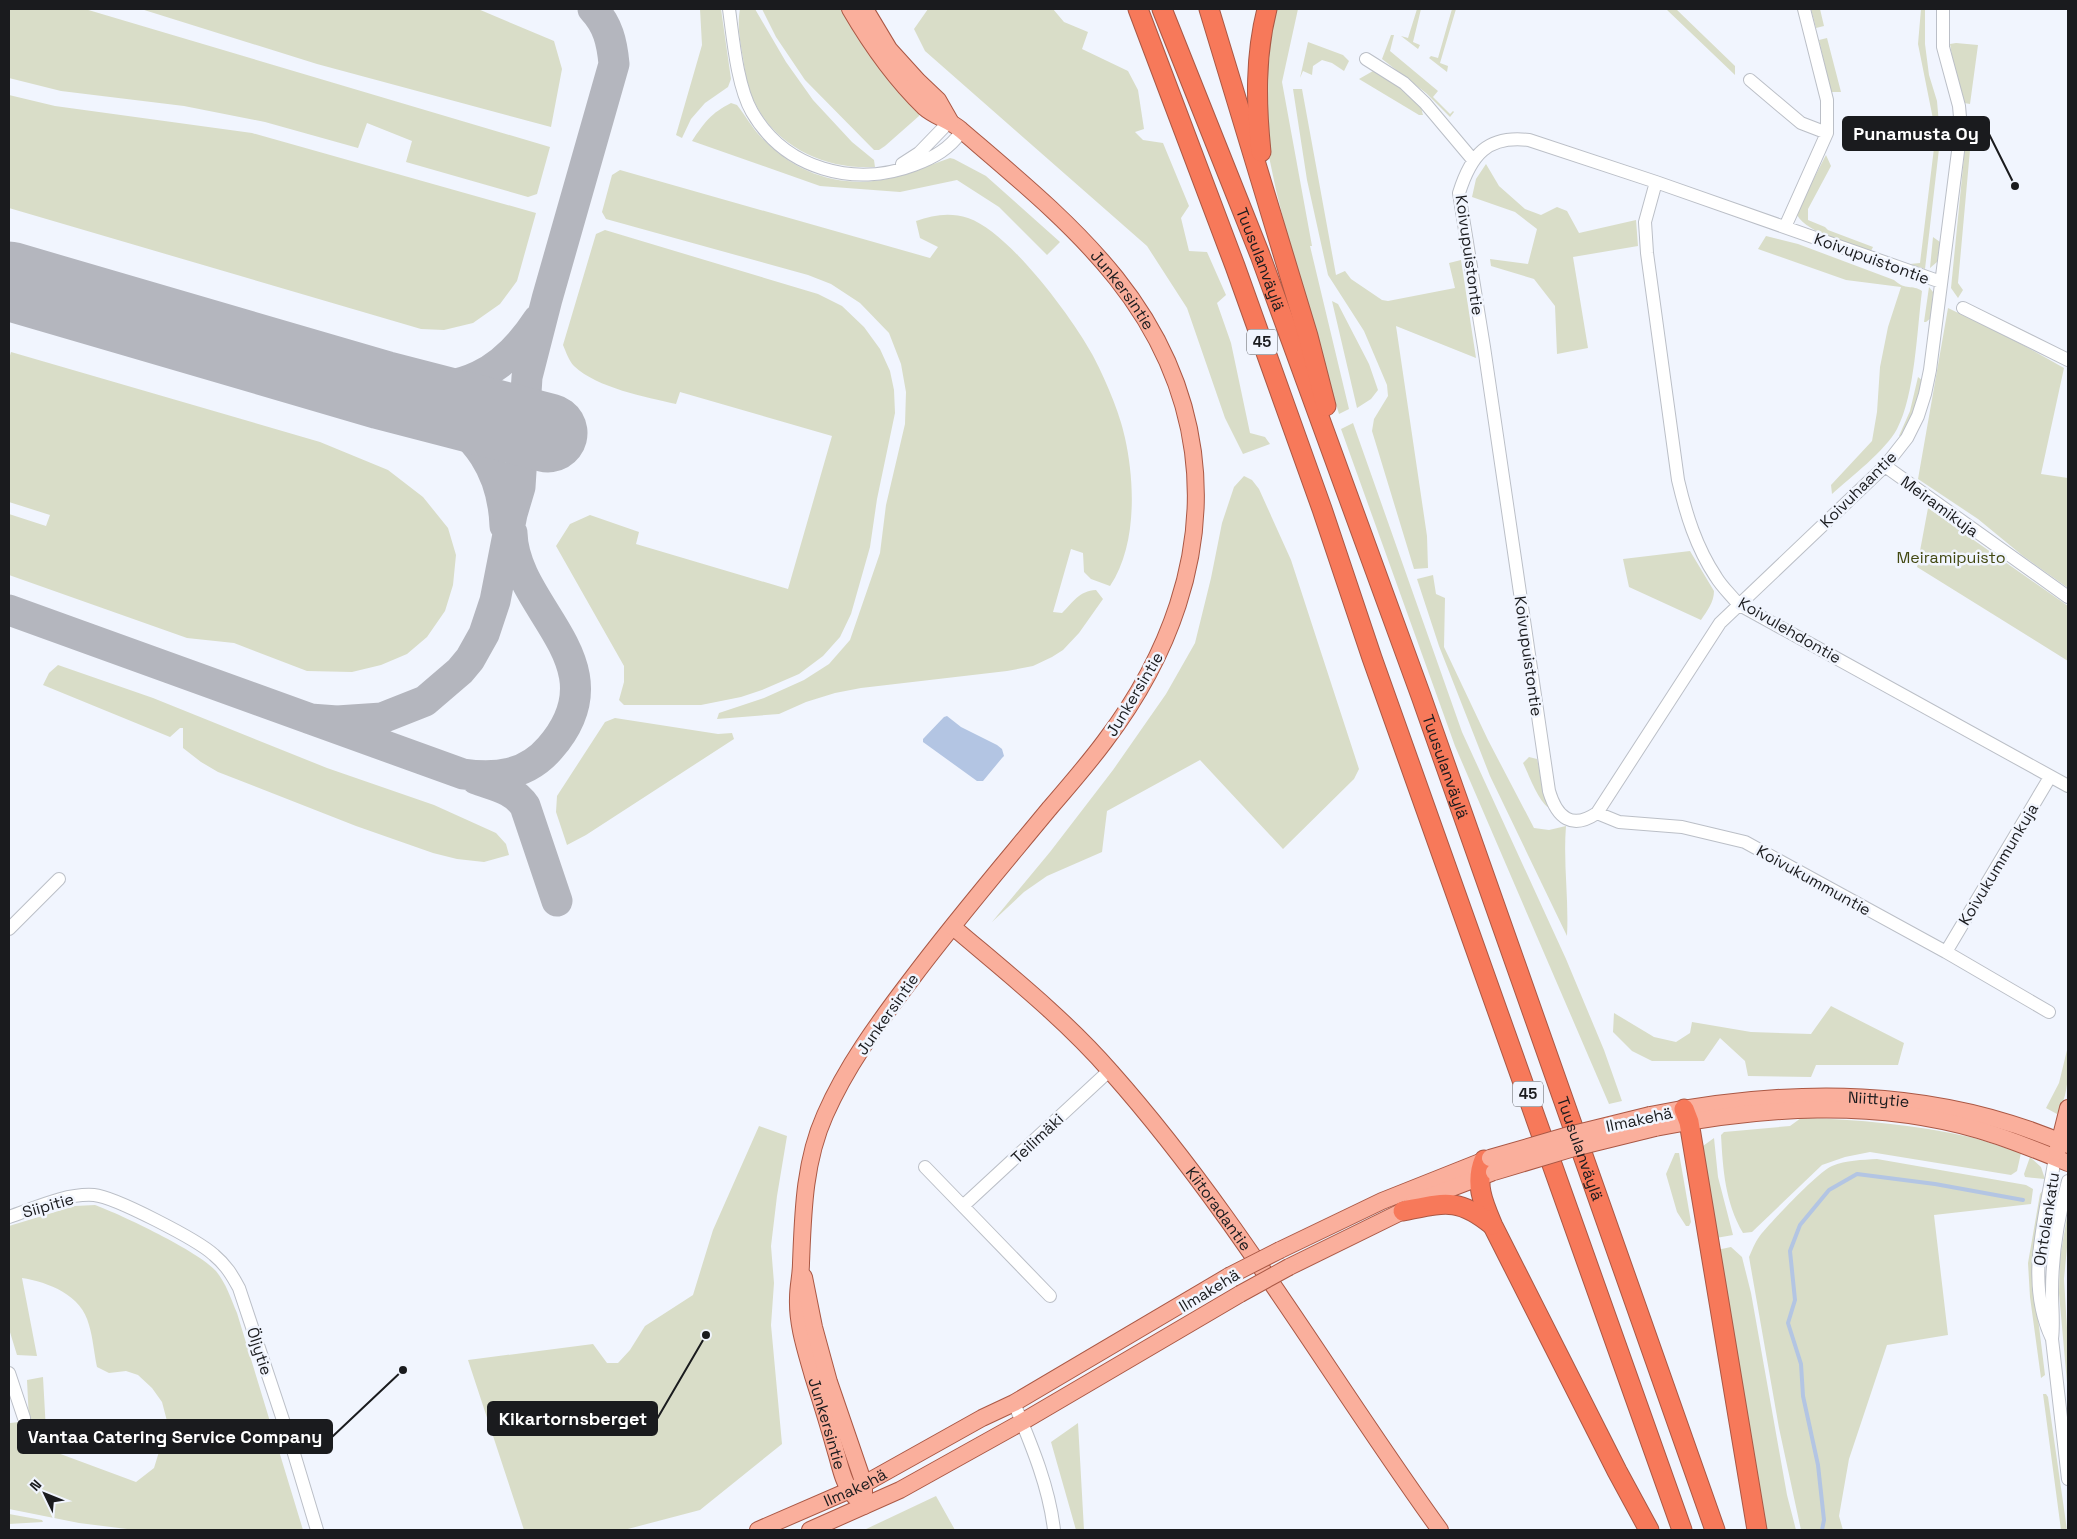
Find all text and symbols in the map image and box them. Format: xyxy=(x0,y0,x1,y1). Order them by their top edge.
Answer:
callout: Punamusta Oy xyxy=(1843,117,1989,150)
text: Punamusta Oy xyxy=(1853,122,1979,145)
street label: Koivupuistontie xyxy=(1451,194,1488,317)
street label: Tuusulanväylä xyxy=(1231,205,1290,314)
street label: Koivupuistontie xyxy=(1811,228,1932,289)
street label: Junkersintie xyxy=(1086,245,1159,334)
road number: 45 xyxy=(1247,330,1277,354)
street label: Koivuhaantie xyxy=(1816,447,1901,532)
street label: Meiramikuja xyxy=(1897,471,1983,542)
park label: Meiramipuisto xyxy=(1896,547,2006,568)
street label: Koivulehdontie xyxy=(1735,592,1845,668)
street label: Koivupuistontie xyxy=(1510,595,1547,718)
street label: Junkersintie xyxy=(1101,648,1168,740)
street label: Tuusulanväylä xyxy=(1417,712,1473,822)
street label: Koivukummunkuja xyxy=(1954,799,2043,929)
street label: Koivukummuntie xyxy=(1753,840,1875,921)
street label: Junkersintie xyxy=(852,969,923,1059)
road number: 45 xyxy=(1513,1082,1543,1106)
street label: Niittytie xyxy=(1848,1087,1911,1112)
street label: Tuusulanväylä xyxy=(1552,1094,1608,1204)
street label: Ilmakehä xyxy=(1604,1102,1674,1137)
street label: Teilimäki xyxy=(1007,1109,1068,1168)
street label: Kiitoradantie xyxy=(1181,1163,1256,1255)
street label: Ohtolankatu xyxy=(2029,1171,2064,1267)
street label: Siipitie xyxy=(20,1188,76,1223)
street label: Ilmakehä xyxy=(1175,1264,1244,1317)
street label: Öljytie xyxy=(242,1325,277,1378)
street label: Junkersintie xyxy=(803,1375,850,1472)
callout: Kikartornsberget xyxy=(488,1402,657,1435)
text: Kikartornsberget xyxy=(499,1407,647,1430)
callout: Vantaa Catering Service Company xyxy=(18,1420,332,1453)
text: Vantaa Catering Service Company xyxy=(28,1425,322,1448)
street label: Ilmakehä xyxy=(820,1463,890,1511)
north arrow xyxy=(20,1469,70,1519)
text: N xyxy=(26,1476,45,1495)

